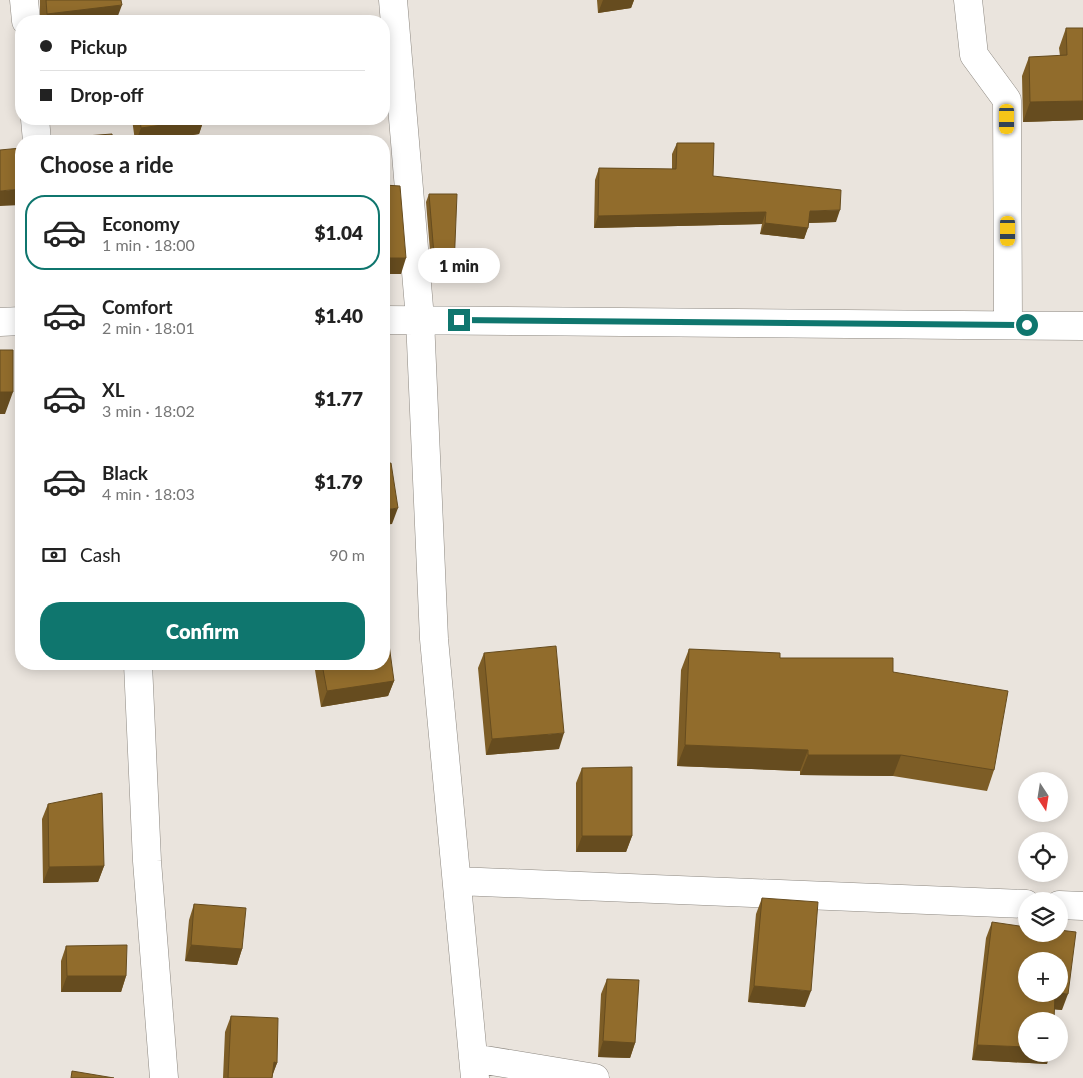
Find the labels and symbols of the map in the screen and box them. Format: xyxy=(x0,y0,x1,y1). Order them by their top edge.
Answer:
car xyxy=(999,104,1014,134)
car xyxy=(1000,216,1015,246)
callout: 1 min xyxy=(418,248,500,282)
route end xyxy=(448,309,470,331)
route start xyxy=(1016,314,1038,336)
north arrow xyxy=(1018,772,1068,822)

